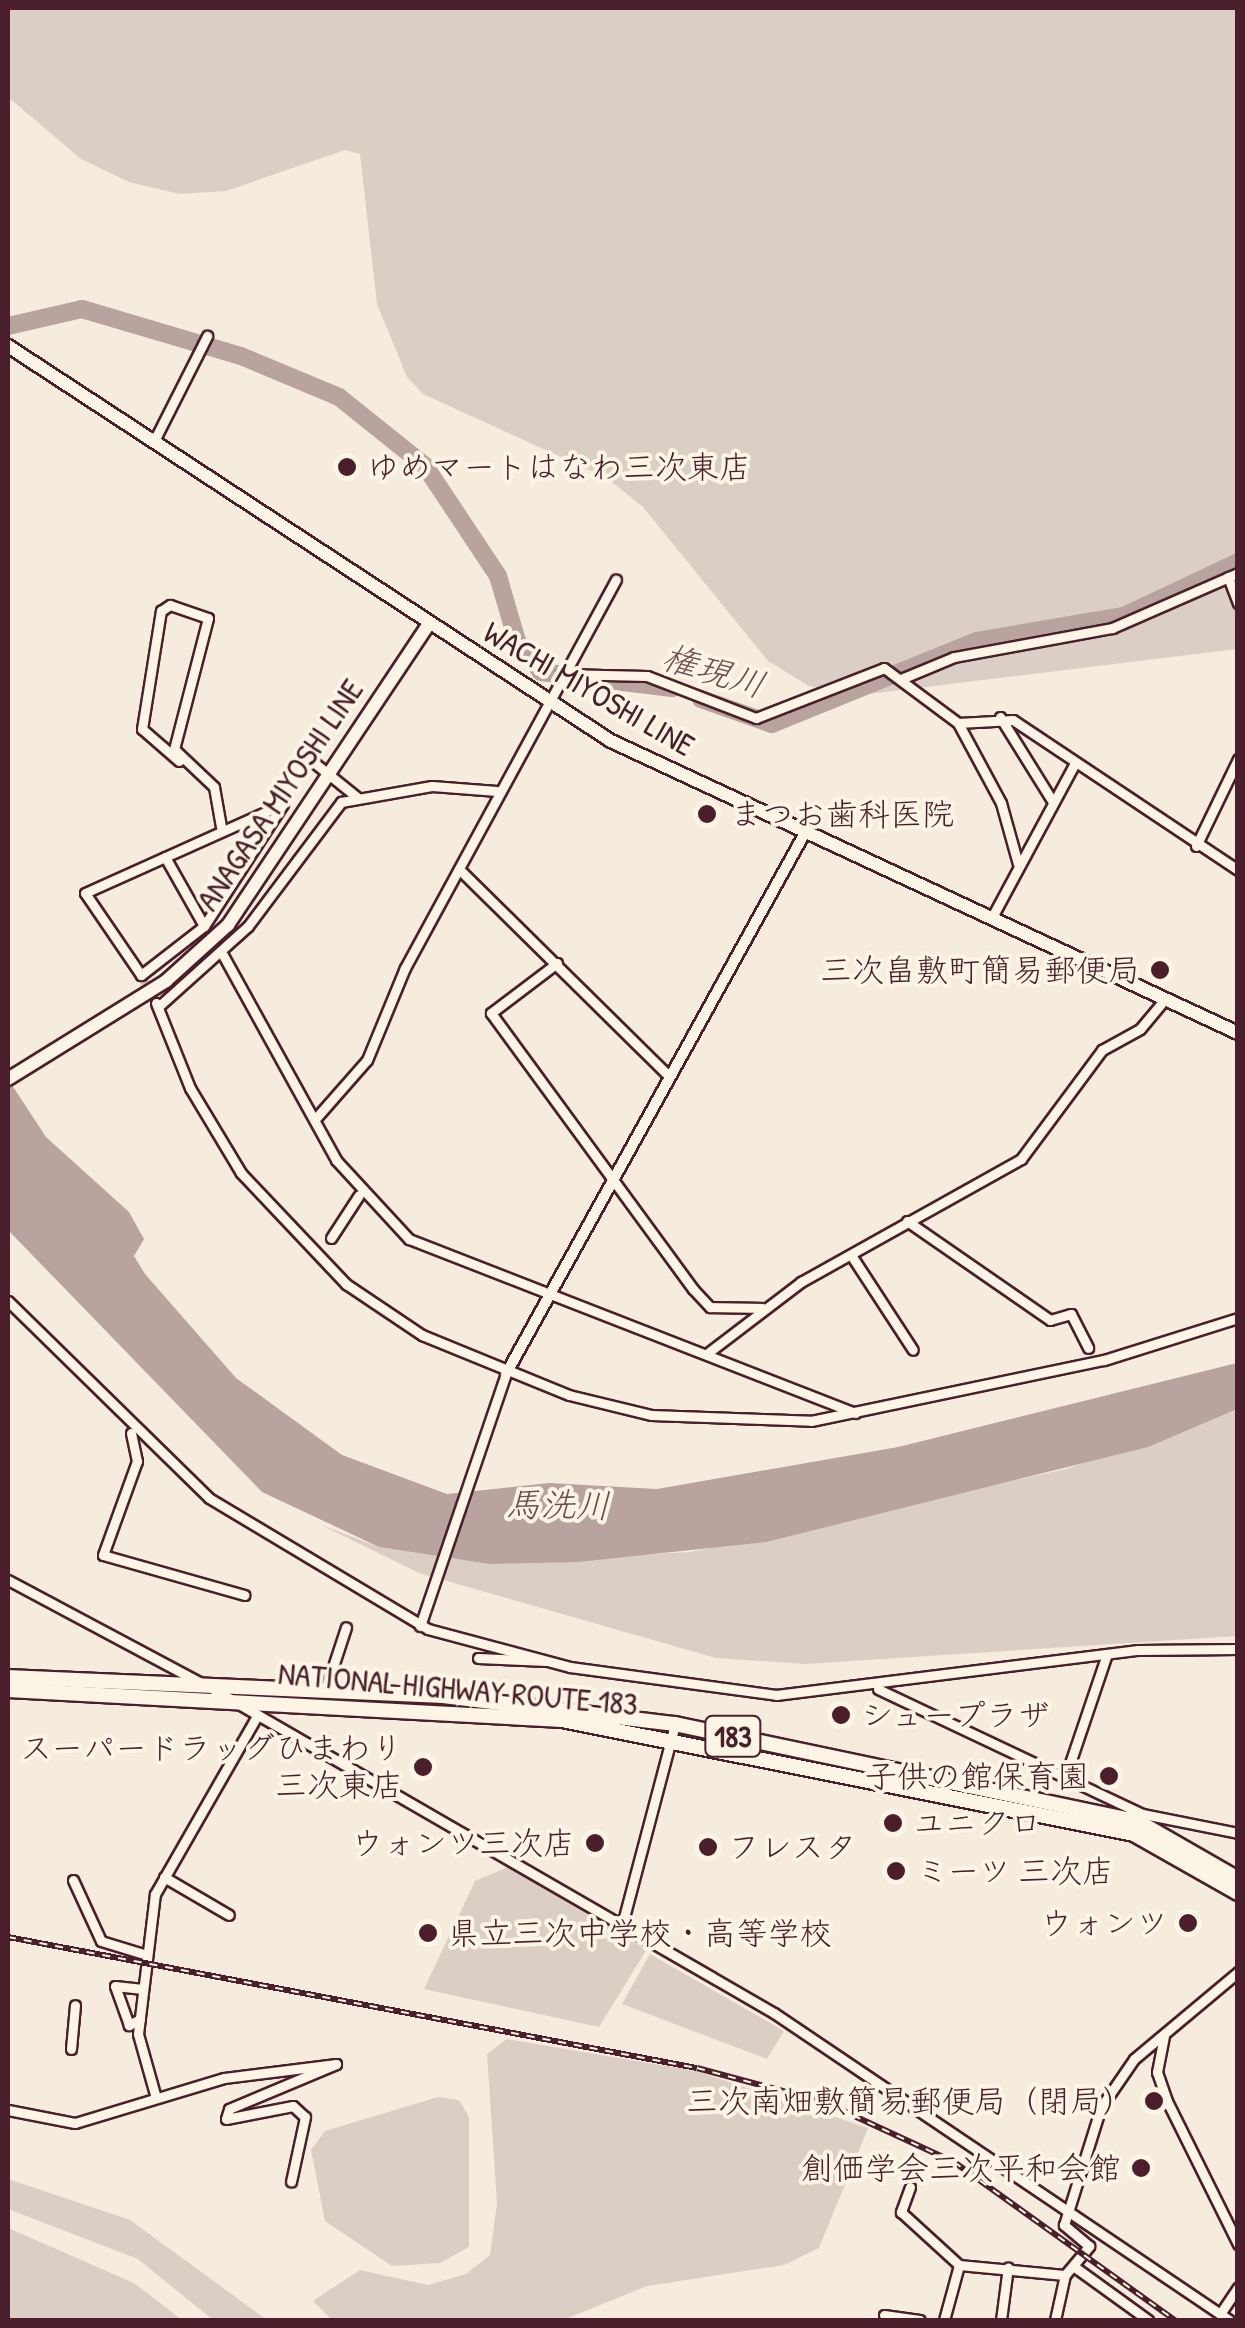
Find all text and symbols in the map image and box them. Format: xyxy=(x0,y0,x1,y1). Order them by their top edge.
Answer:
place label: ゆめマートはなわ三次東店 xyxy=(367,448,751,486)
marker: ゆめマートはなわ三次東店 xyxy=(336,456,358,478)
street label: WACHI MIYOSHI LINE xyxy=(477,613,701,765)
water label: 権現川 xyxy=(658,636,770,706)
street label: ANAGASA MIYOSHI LINE xyxy=(188,672,372,918)
place label: まつお歯科医院 xyxy=(730,795,954,833)
marker: まつお歯科医院 xyxy=(694,801,720,827)
place label: 三次畠敷町簡易郵便局 xyxy=(820,951,1140,989)
marker: 三次畠敷町簡易郵便局 xyxy=(1149,959,1171,981)
water label: 馬洗川 xyxy=(505,1483,611,1527)
street label: NATIONAL HIGHWAY ROUTE 183 xyxy=(277,1654,639,1724)
place label: シュープラザ xyxy=(861,1696,1053,1734)
marker: シュープラザ xyxy=(830,1704,852,1726)
road number: 183 xyxy=(703,1711,763,1761)
place label: スーパードラッグひまわり 三次東店 xyxy=(20,1730,403,1805)
marker: スーパードラッグひまわり 三次東店 xyxy=(412,1756,434,1778)
place label: 子供の館保育園 xyxy=(865,1757,1089,1795)
marker: 子供の館保育園 xyxy=(1098,1765,1120,1787)
place label: ユニクロ xyxy=(913,1804,1041,1842)
marker: ユニクロ xyxy=(882,1812,904,1834)
place label: ウォンツ三次店 xyxy=(351,1824,575,1862)
place label: フレスタ xyxy=(728,1828,856,1866)
marker: ウォンツ三次店 xyxy=(584,1832,606,1854)
marker: フレスタ xyxy=(697,1836,719,1858)
place label: ミーツ 三次店 xyxy=(916,1852,1115,1890)
marker: ミーツ 三次店 xyxy=(885,1860,907,1882)
place label: ウォンツ xyxy=(1040,1904,1168,1942)
marker: ウォンツ xyxy=(1177,1912,1199,1934)
place label: 県立三次中学校・高等学校 xyxy=(448,1914,832,1952)
marker: 県立三次中学校・高等学校 xyxy=(417,1922,439,1944)
place label: 三次南畑敷簡易郵便局（閉局） xyxy=(686,2082,1134,2120)
marker: 三次南畑敷簡易郵便局（閉局） xyxy=(1143,2090,1165,2112)
place label: 創価学会三次平和会館 xyxy=(801,2149,1121,2187)
marker: 創価学会三次平和会館 xyxy=(1130,2157,1152,2179)

